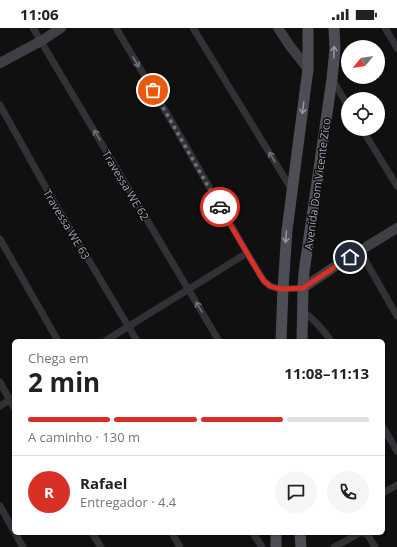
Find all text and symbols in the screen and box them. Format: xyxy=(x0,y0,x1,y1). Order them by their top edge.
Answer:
text: 11:06 xyxy=(20,4,59,24)
north arrow xyxy=(341,40,385,84)
map controls xyxy=(341,40,385,136)
one-way arrow xyxy=(331,46,338,59)
one-way arrow xyxy=(132,56,140,68)
pin xyxy=(136,73,170,107)
icon: bag xyxy=(142,79,164,101)
button: locate xyxy=(341,92,385,136)
one-way arrow xyxy=(299,101,306,114)
street label: Avenida Dom Vicente Zico xyxy=(300,117,334,251)
one-way arrow xyxy=(92,130,100,142)
street label: Travessa WE 62 xyxy=(99,147,153,223)
one-way arrow xyxy=(267,151,275,163)
street label: Travessa WE 63 xyxy=(40,186,94,262)
courier xyxy=(200,187,240,227)
icon: car xyxy=(209,196,231,218)
one-way arrow xyxy=(283,230,290,243)
pin xyxy=(333,240,367,274)
icon: home xyxy=(339,246,361,268)
one-way arrow xyxy=(194,301,202,313)
text: Chega em xyxy=(28,349,88,367)
text: 11:08–11:13 xyxy=(284,363,369,383)
text: 2 min xyxy=(28,364,100,400)
text: A caminho · 130 m xyxy=(28,428,140,446)
button: chat xyxy=(275,471,317,513)
button: phone xyxy=(327,471,369,513)
text: Rafael xyxy=(80,473,127,493)
text: R xyxy=(44,482,54,502)
text: Entregador · 4.4 xyxy=(80,493,176,511)

